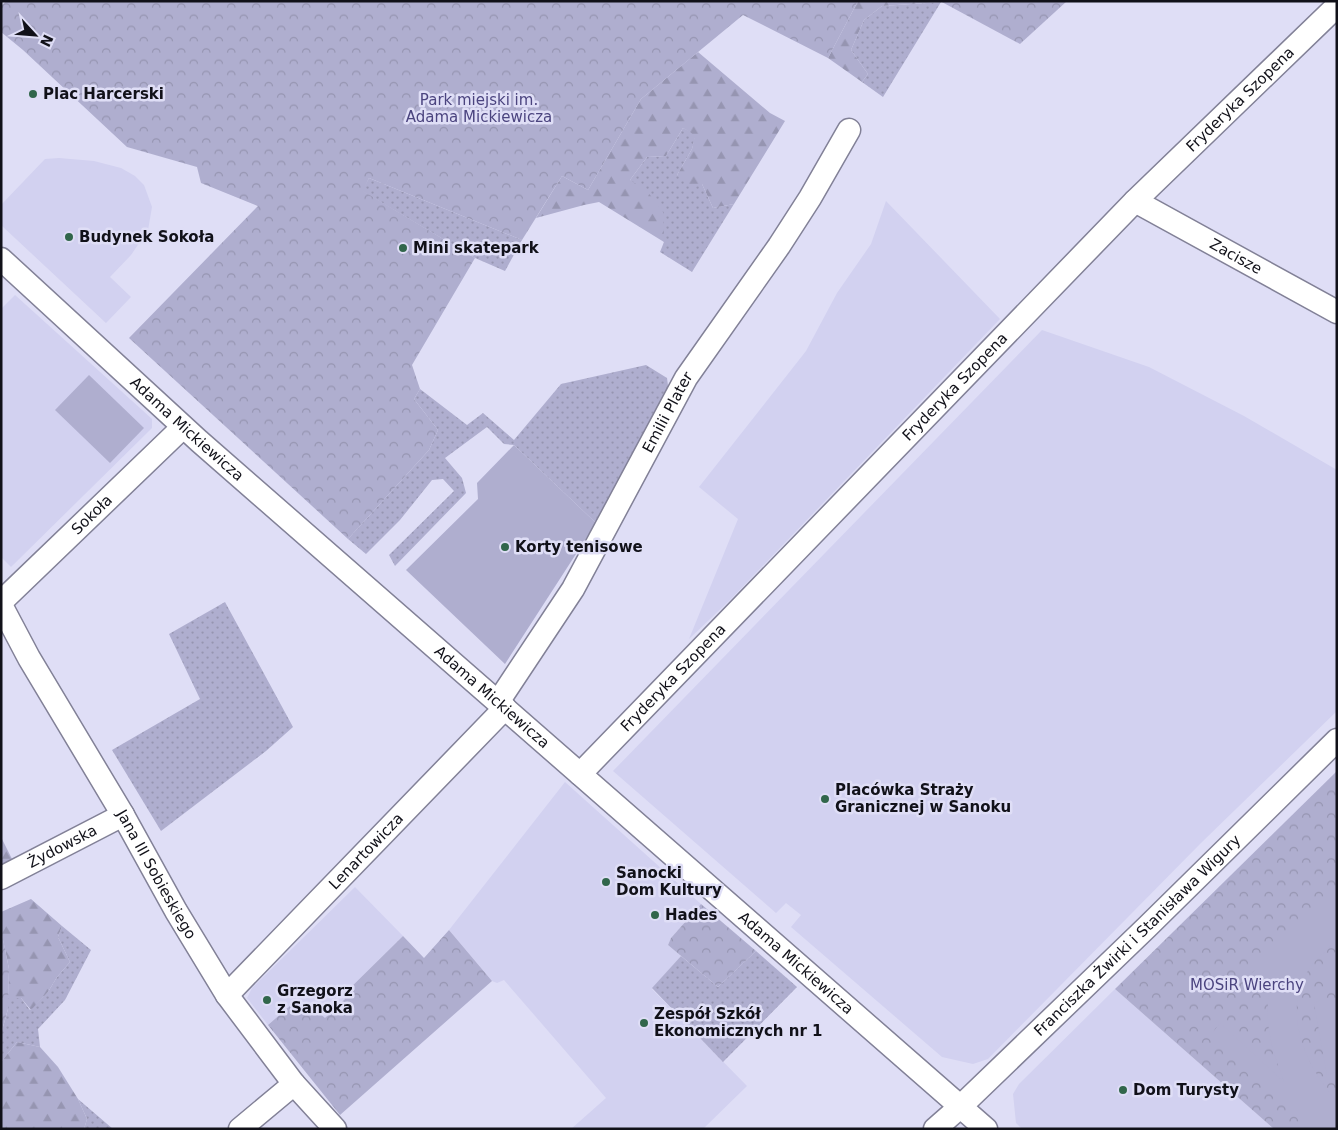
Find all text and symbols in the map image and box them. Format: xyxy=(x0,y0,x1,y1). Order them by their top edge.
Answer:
north arrow xyxy=(10,10,60,60)
text: N xyxy=(37,32,56,49)
street label: Fryderyka Szopena xyxy=(1183,43,1298,156)
place label: Plac Harcerski xyxy=(43,85,164,103)
marker: Plac Harcerski xyxy=(27,88,39,100)
park label: Park miejski im. Adama Mickiewicza xyxy=(406,91,552,126)
place label: Budynek Sokoła xyxy=(79,228,214,246)
marker: Budynek Sokoła xyxy=(63,231,75,243)
street label: Zacisze xyxy=(1207,235,1265,278)
place label: Mini skatepark xyxy=(413,239,540,257)
marker: Mini skatepark xyxy=(397,242,409,254)
street label: Fryderyka Szopena xyxy=(899,329,1011,444)
street label: Emilii Plater xyxy=(639,368,697,456)
street label: Adama Mickiewicza xyxy=(126,373,247,485)
street label: Sokoła xyxy=(68,491,116,538)
place label: Korty tenisowe xyxy=(515,538,643,556)
marker: Korty tenisowe xyxy=(499,541,511,553)
street label: Fryderyka Szopena xyxy=(617,620,729,735)
street label: Adama Mickiewicza xyxy=(431,642,553,752)
place label: Placówka Straży Granicznej w Sanoku xyxy=(835,781,1011,816)
marker: Placówka Straży Granicznej w Sanoku xyxy=(819,793,831,805)
street label: Jana III Sobieskiego xyxy=(112,805,200,942)
street label: Lenartowicza xyxy=(325,809,407,893)
street label: Żydowska xyxy=(24,821,100,872)
street label: Franciszka Żwirki i Stanisława Wigury xyxy=(1030,831,1244,1040)
place label: Sanocki Dom Kultury xyxy=(616,864,722,899)
marker: Sanocki Dom Kultury xyxy=(600,876,612,888)
place label: Hades xyxy=(665,906,718,924)
street label: Adama Mickiewicza xyxy=(735,908,857,1018)
marker: Hades xyxy=(649,909,661,921)
park label: MOSiR Wierchy xyxy=(1190,976,1304,994)
place label: Grzegorz z Sanoka xyxy=(277,982,353,1017)
marker: Grzegorz z Sanoka xyxy=(261,994,273,1006)
place label: Zespół Szkół Ekonomicznych nr 1 xyxy=(654,1005,823,1040)
marker: Zespół Szkół Ekonomicznych nr 1 xyxy=(638,1017,650,1029)
place label: Dom Turysty xyxy=(1133,1081,1239,1099)
marker: Dom Turysty xyxy=(1117,1084,1129,1096)

